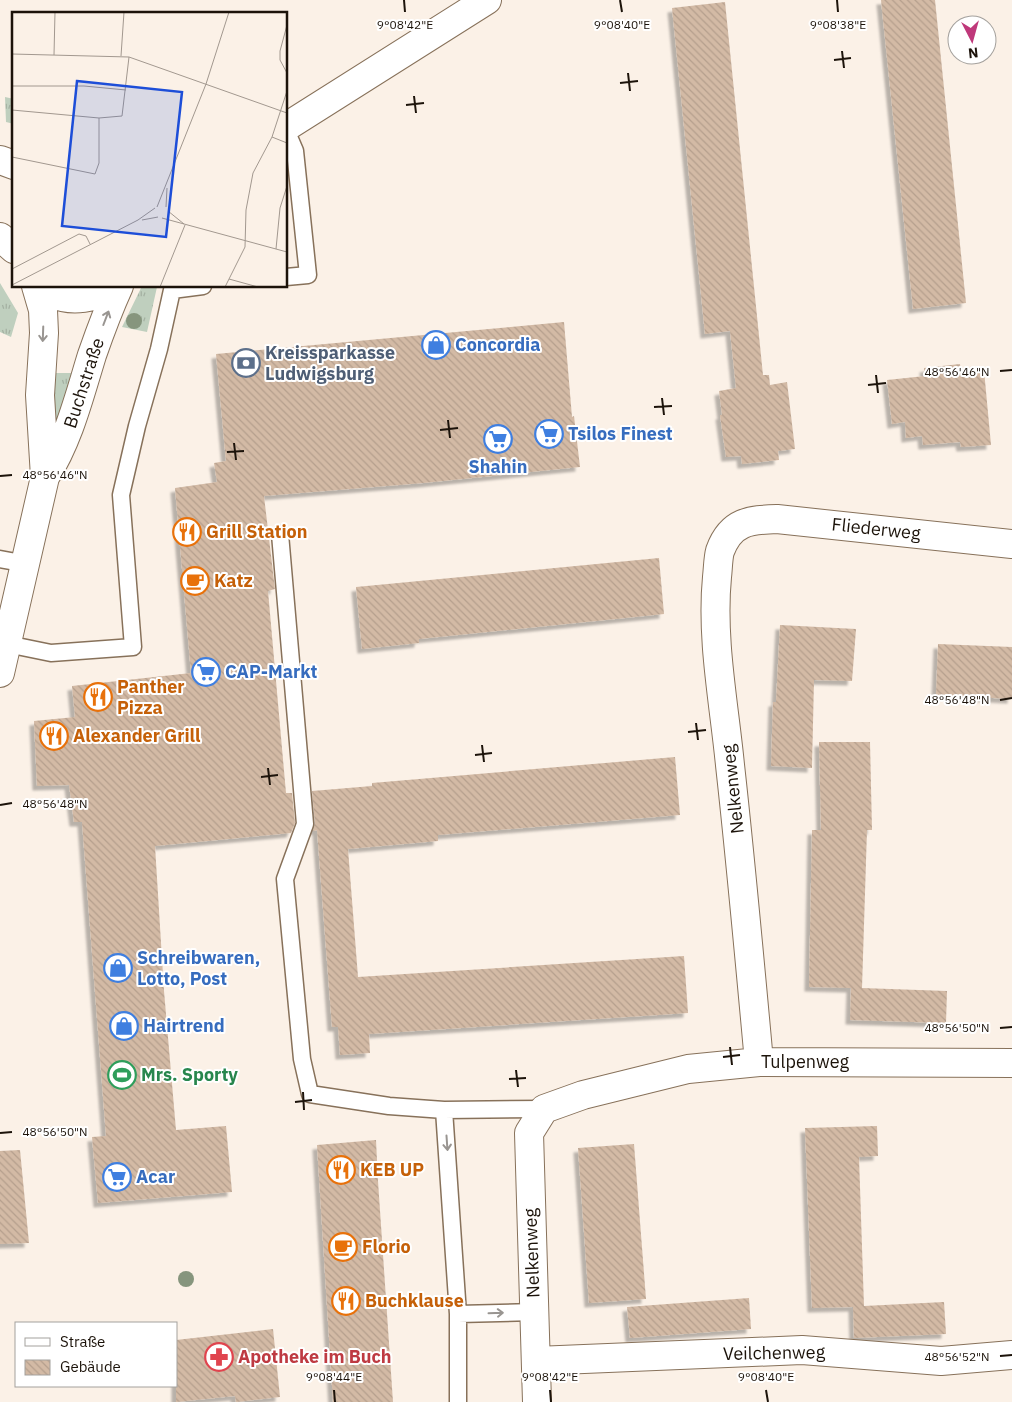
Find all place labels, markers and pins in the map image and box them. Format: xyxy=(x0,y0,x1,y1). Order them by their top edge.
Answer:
shop icon: Concordia xyxy=(421,330,451,360)
place label: Concordia xyxy=(455,333,541,356)
place label: Kreissparkasse Ludwigsburg xyxy=(265,341,395,385)
bank icon: Kreissparkasse Ludwigsburg xyxy=(231,348,261,378)
supermarket icon: Tsilos Finest xyxy=(534,419,564,449)
place label: Tsilos Finest xyxy=(568,422,673,445)
supermarket icon: Shahin xyxy=(483,424,513,454)
place label: Shahin xyxy=(469,455,527,478)
restaurant icon: Grill Station xyxy=(172,517,202,547)
place label: Grill Station xyxy=(206,520,307,543)
cafe icon: Katz xyxy=(180,566,210,596)
place label: Katz xyxy=(214,569,253,592)
supermarket icon: CAP-Markt xyxy=(191,657,221,687)
place label: CAP-Markt xyxy=(225,660,317,683)
place label: Panther Pizza xyxy=(117,675,185,719)
restaurant icon: Panther Pizza xyxy=(83,682,113,712)
restaurant icon: Alexander Grill xyxy=(39,721,69,751)
place label: Alexander Grill xyxy=(73,724,201,747)
place label: Schreibwaren, Lotto, Post xyxy=(137,946,260,990)
shop icon: Schreibwaren, Lotto, Post xyxy=(103,953,133,983)
shop icon: Hairtrend xyxy=(109,1011,139,1041)
place label: Hairtrend xyxy=(143,1014,225,1037)
sports icon: Mrs. Sporty xyxy=(107,1060,137,1090)
place label: Mrs. Sporty xyxy=(141,1063,238,1086)
restaurant icon: KEB UP xyxy=(326,1155,356,1185)
place label: KEB UP xyxy=(360,1158,424,1181)
supermarket icon: Acar xyxy=(102,1162,132,1192)
place label: Acar xyxy=(136,1165,175,1188)
cafe icon: Florio xyxy=(328,1232,358,1262)
place label: Florio xyxy=(362,1235,411,1258)
restaurant icon: Buchklause xyxy=(331,1286,361,1316)
place label: Buchklause xyxy=(365,1289,464,1312)
pharmacy icon: Apotheke im Buch xyxy=(204,1342,234,1372)
place label: Apotheke im Buch xyxy=(238,1345,392,1368)

